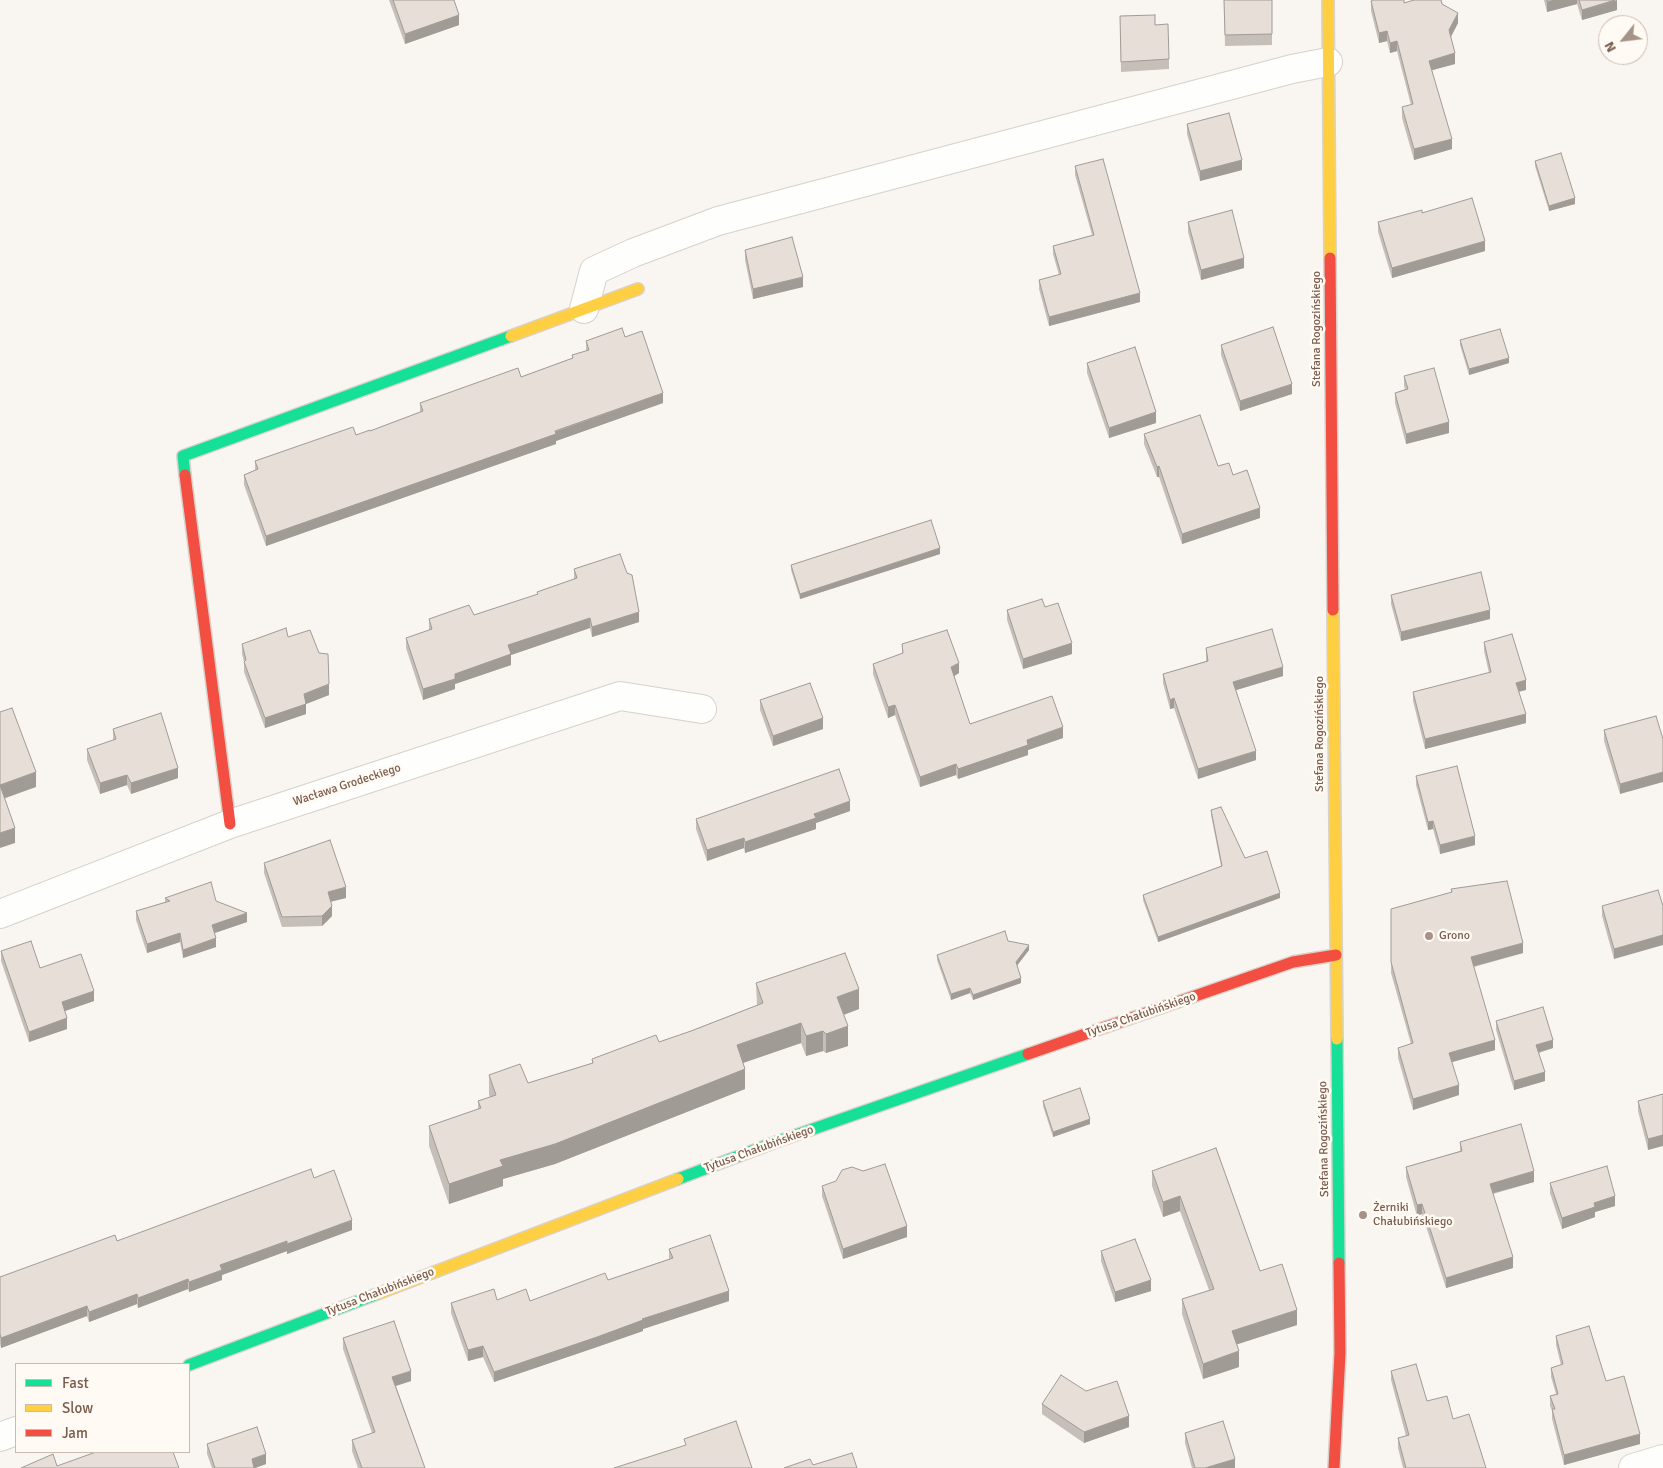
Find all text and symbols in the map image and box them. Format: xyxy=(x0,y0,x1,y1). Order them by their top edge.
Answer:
north arrow xyxy=(1598,15,1648,65)
text: N xyxy=(1601,39,1620,55)
street label: Stefana Rogozińskiego xyxy=(1310,271,1324,387)
street label: Stefana Rogozińskiego xyxy=(1313,676,1327,792)
street label: Wacława Grodeckiego xyxy=(291,761,403,809)
place label: Grono xyxy=(1439,929,1470,943)
marker: Grono xyxy=(1423,930,1435,942)
street label: Tytusa Chałubińskiego xyxy=(1084,989,1198,1041)
street label: Stefana Rogozińskiego xyxy=(1316,1081,1332,1197)
street label: Tytusa Chałubińskiego xyxy=(702,1123,816,1175)
place label: Żerniki Chałubińskiego xyxy=(1373,1201,1453,1229)
marker: Żerniki Chałubińskiego xyxy=(1357,1209,1369,1221)
street label: Tytusa Chałubińskiego xyxy=(324,1265,436,1319)
legend xyxy=(15,1363,190,1453)
text: Fast xyxy=(62,1374,89,1392)
text: Slow xyxy=(62,1399,93,1417)
text: Jam xyxy=(62,1424,88,1442)

